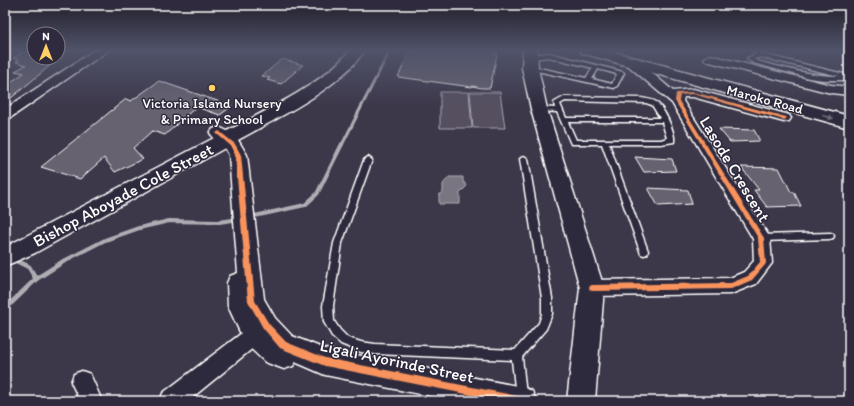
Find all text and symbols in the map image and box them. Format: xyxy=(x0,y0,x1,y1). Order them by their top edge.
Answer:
north arrow xyxy=(26,26,66,66)
text: N xyxy=(42,30,50,43)
street label: Maroko Road xyxy=(725,81,805,118)
marker: Victoria Island Nursery & Primary School xyxy=(207,83,217,93)
place label: Victoria Island Nursery & Primary School xyxy=(142,95,282,128)
street label: Lasode Crescent xyxy=(696,112,774,226)
one-way arrow xyxy=(823,114,835,120)
street label: Bishop Aboyade Cole Street xyxy=(30,139,216,251)
street label: Ligali Ayorinde Street xyxy=(318,335,476,387)

